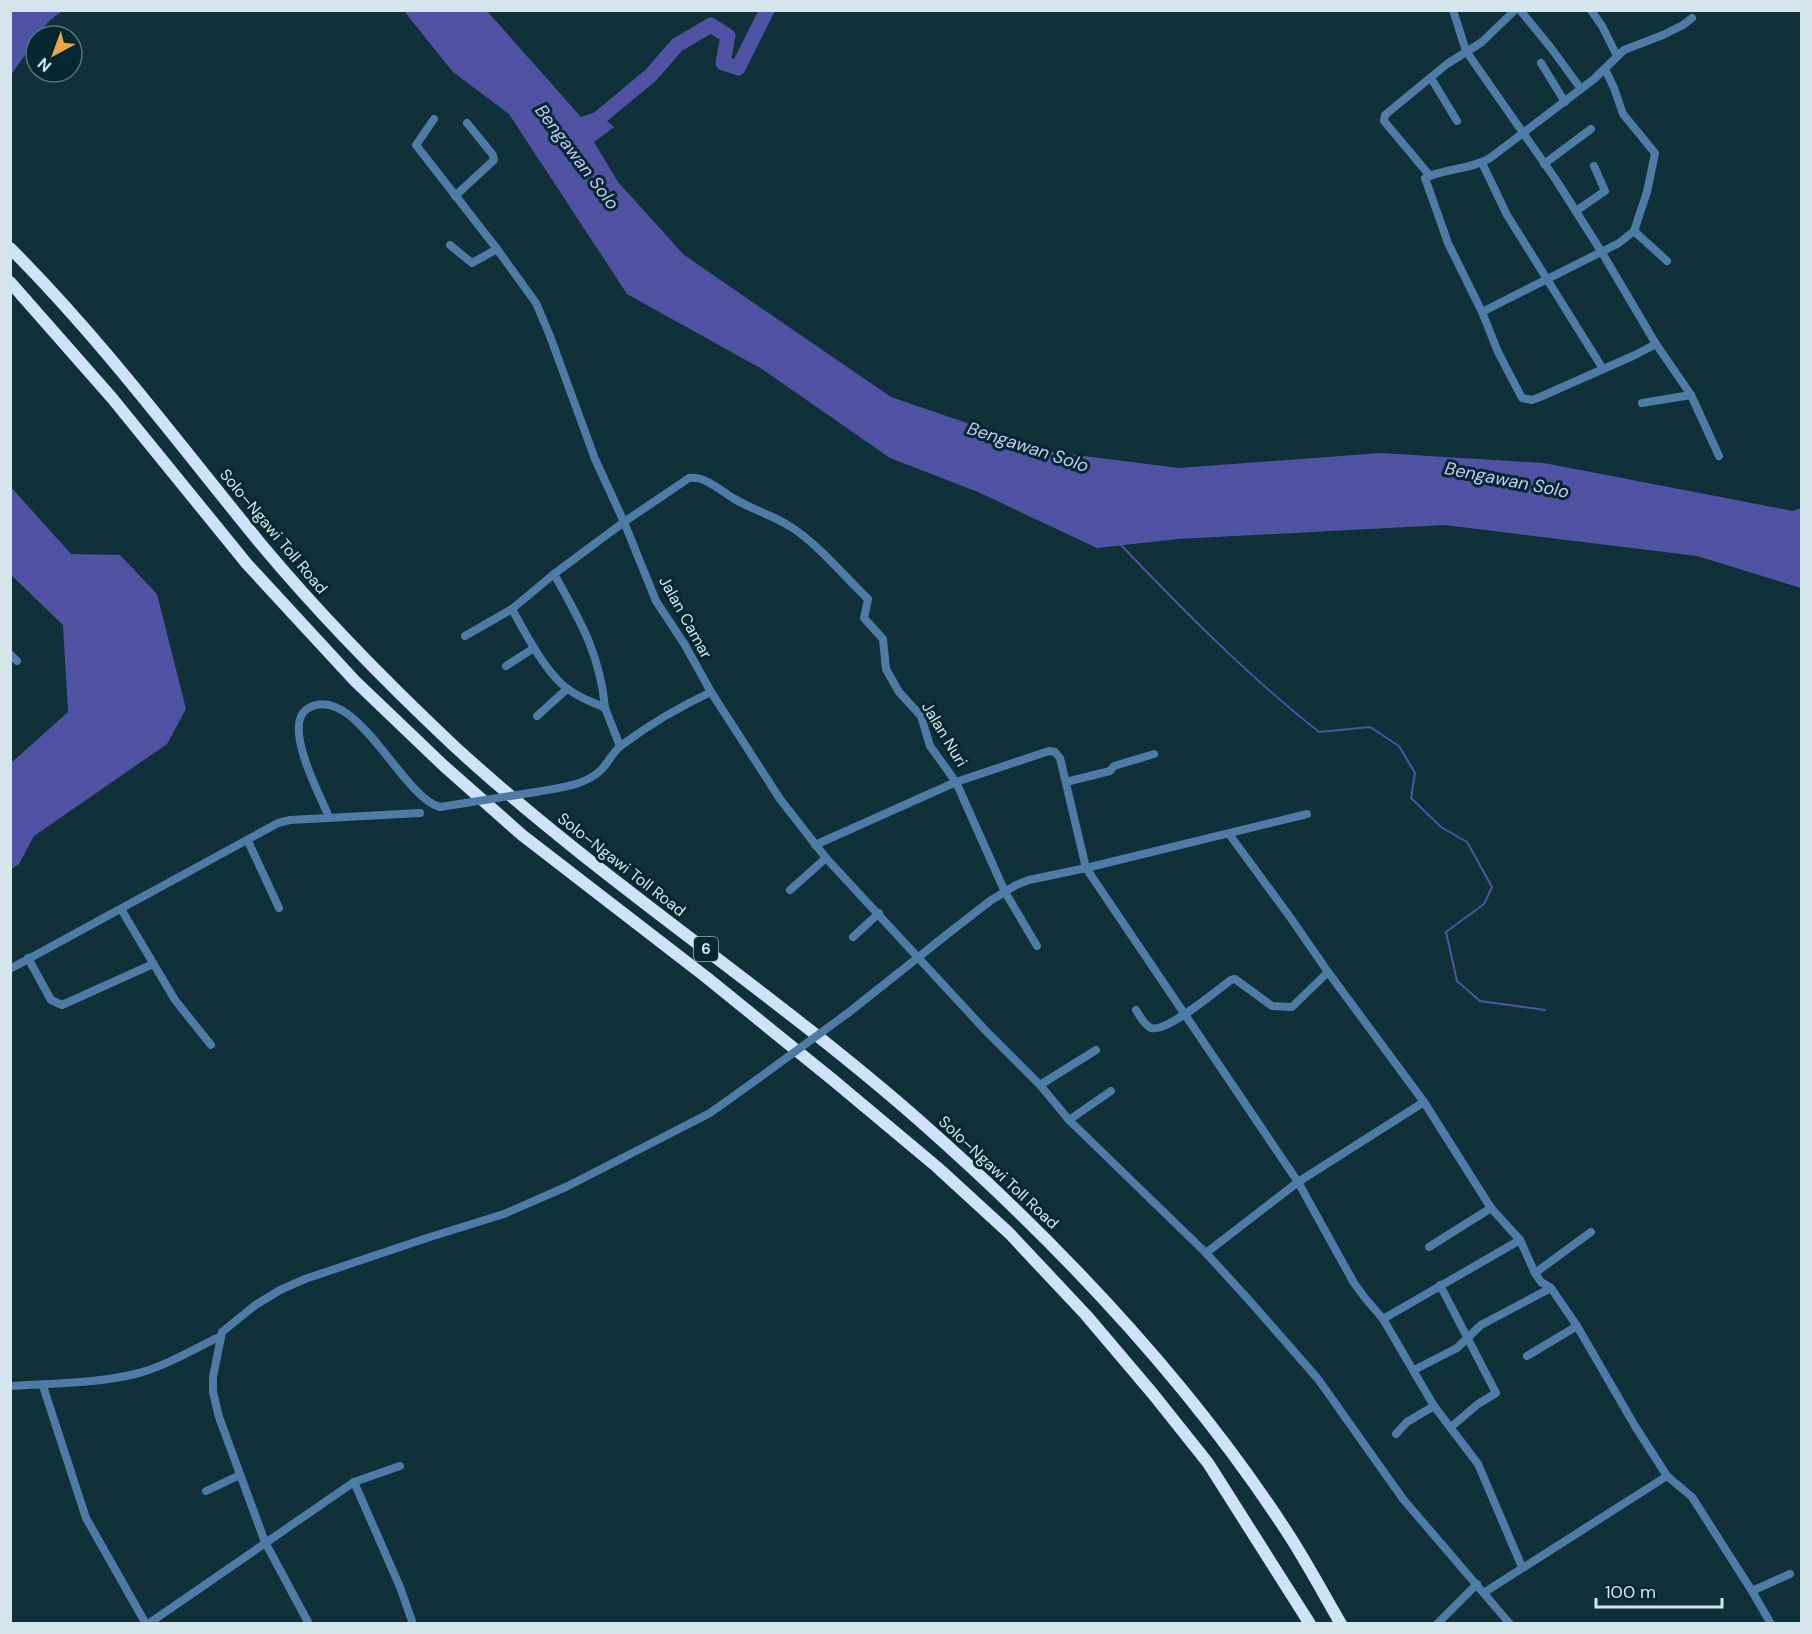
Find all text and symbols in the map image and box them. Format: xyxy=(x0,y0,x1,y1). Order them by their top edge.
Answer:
north arrow xyxy=(24,24,84,84)
text: N xyxy=(33,53,56,77)
water label: Bengawan Solo xyxy=(529,99,625,215)
water label: Bengawan Solo xyxy=(964,416,1092,478)
water label: Bengawan Solo xyxy=(1443,456,1571,504)
street label: Solo–Ngawi Toll Road xyxy=(215,464,332,598)
street label: Jalan Camar xyxy=(654,572,717,662)
street label: Jalan Nuri xyxy=(917,698,972,771)
street label: Solo–Ngawi Toll Road xyxy=(553,808,690,921)
road number: 6 xyxy=(694,937,718,961)
street label: Solo–Ngawi Toll Road xyxy=(934,1111,1063,1234)
scale bar xyxy=(1596,1571,1722,1609)
text: 100 m xyxy=(1605,1580,1656,1604)

